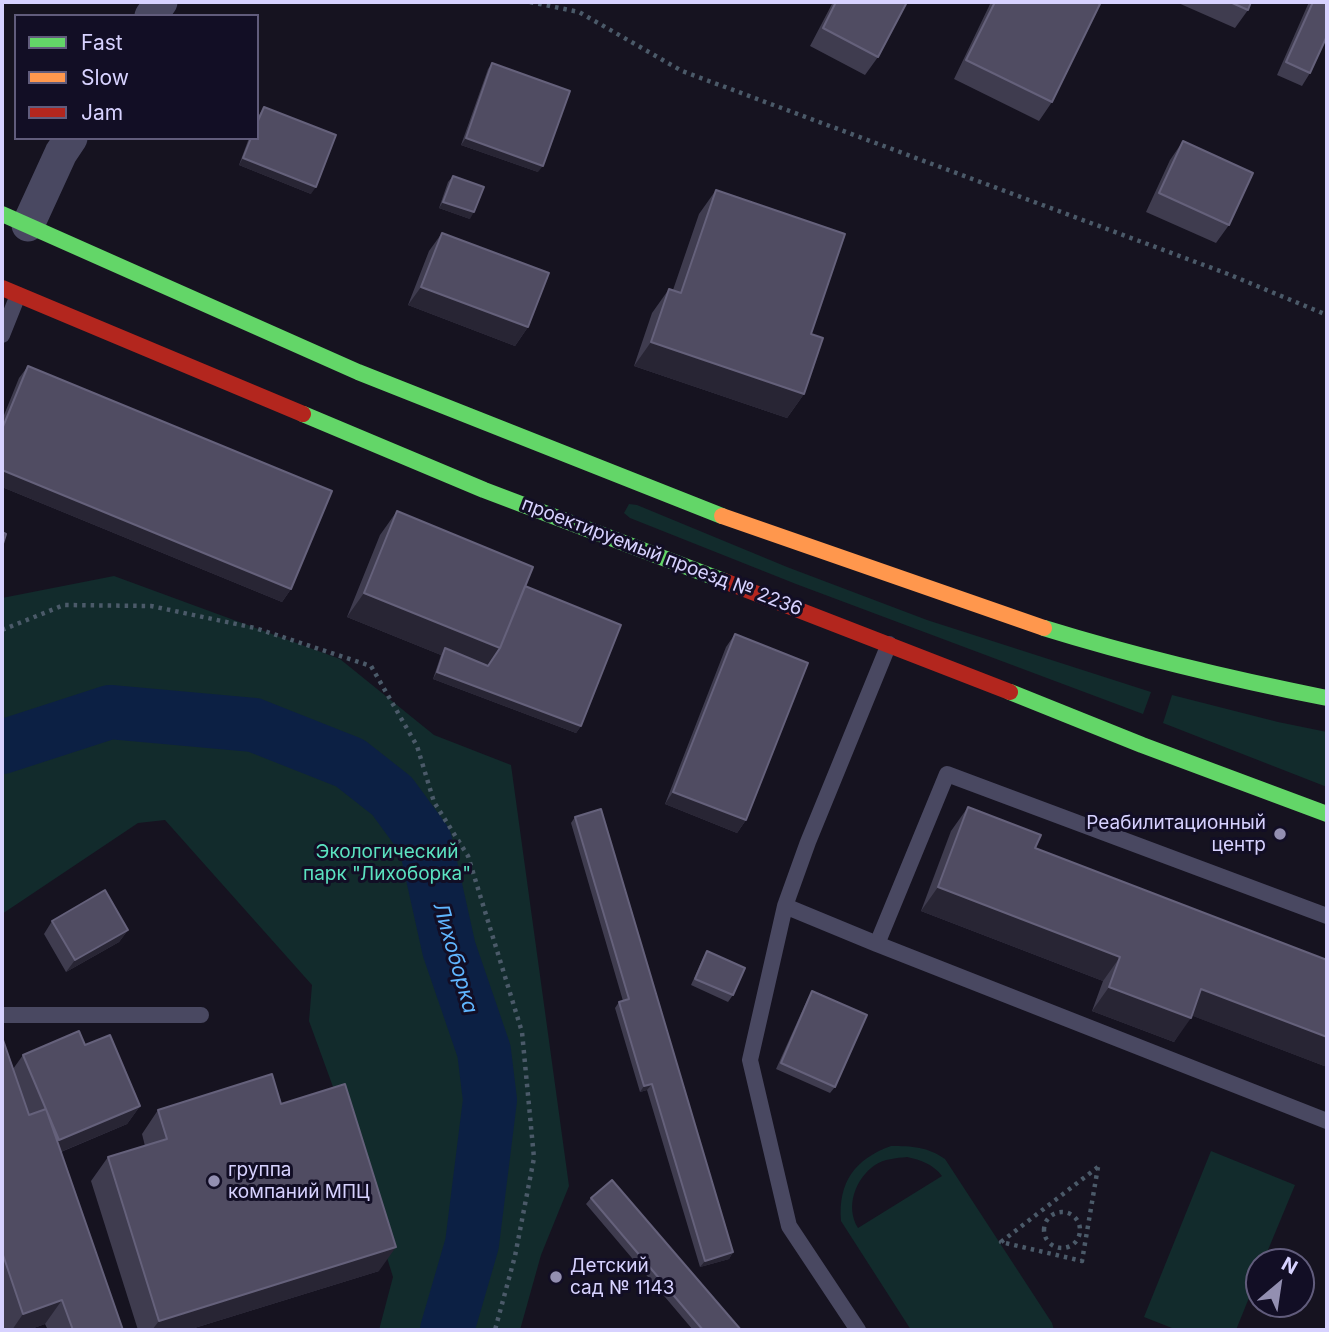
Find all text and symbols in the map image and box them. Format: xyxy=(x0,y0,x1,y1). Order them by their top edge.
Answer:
legend xyxy=(14,14,259,140)
text: Fast xyxy=(81,30,123,55)
text: Slow xyxy=(81,65,129,90)
text: Jam xyxy=(81,100,123,125)
street label: проектируемый проезд № 2236 xyxy=(519,493,805,621)
place label: Реабилитационный центр xyxy=(1086,812,1266,856)
marker: Реабилитационный центр xyxy=(1272,826,1288,842)
park label: Экологический парк "Лихоборка" xyxy=(303,841,471,885)
water label: Лихоборка xyxy=(427,900,483,1016)
place label: группа компаний МПЦ xyxy=(228,1159,370,1203)
marker: группа компаний МПЦ xyxy=(206,1173,222,1189)
north arrow xyxy=(1245,1248,1315,1318)
text: N xyxy=(1278,1252,1301,1280)
place label: Детский сад № 1143 xyxy=(570,1255,675,1299)
marker: Детский сад № 1143 xyxy=(548,1269,564,1285)

